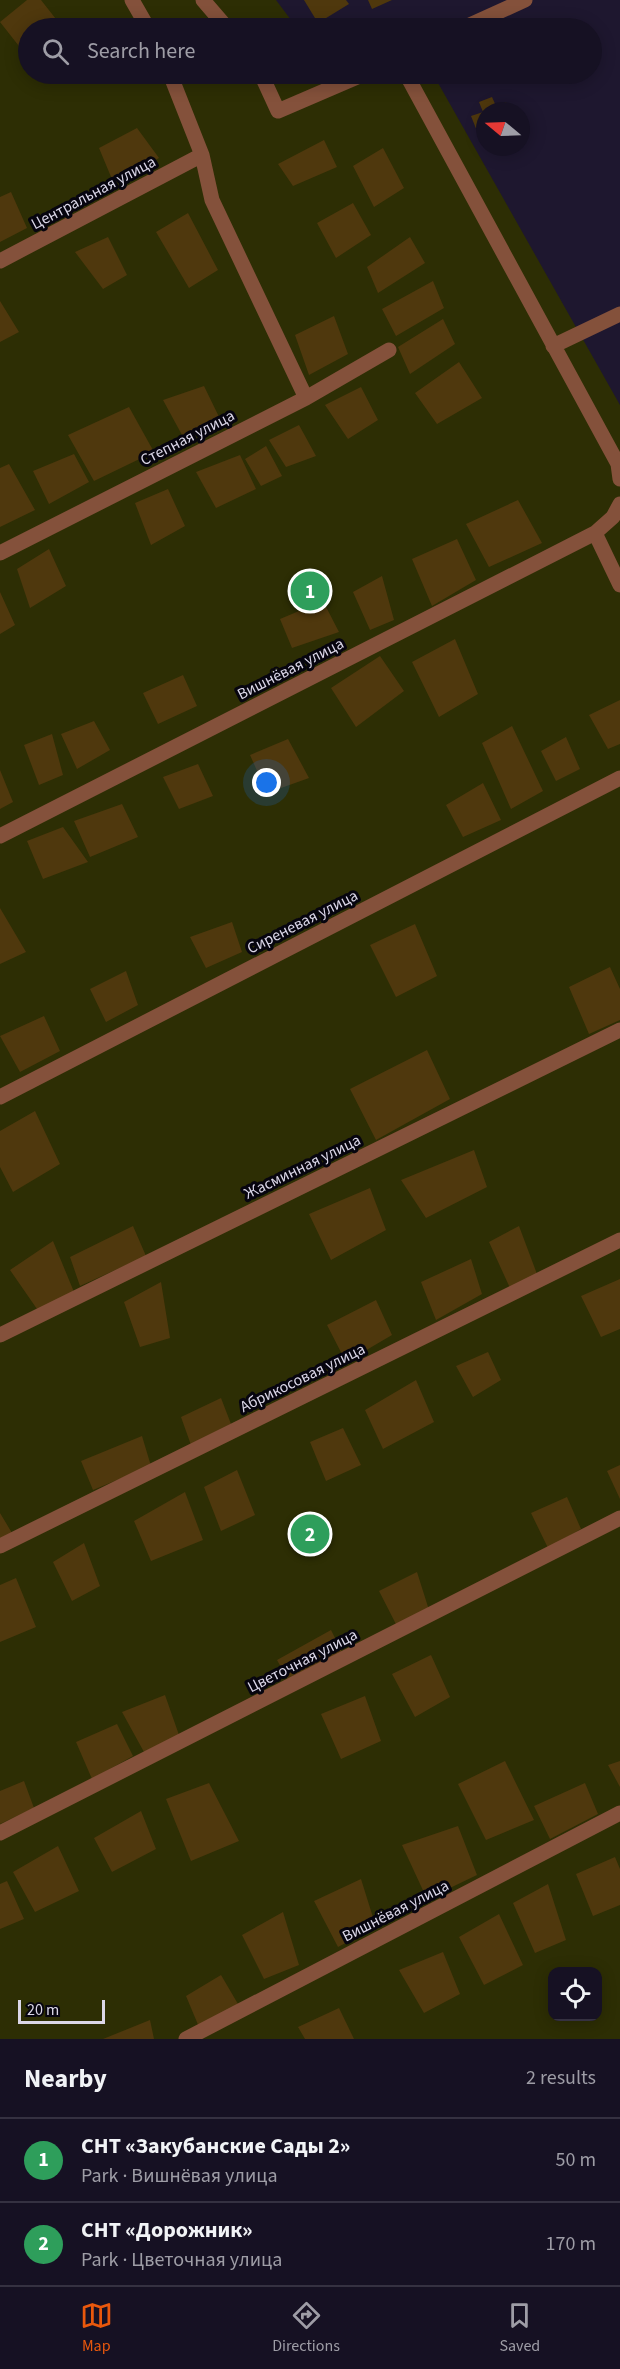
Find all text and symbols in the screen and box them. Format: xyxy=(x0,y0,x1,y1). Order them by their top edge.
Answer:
search box xyxy=(18,18,602,84)
icon: search xyxy=(39,35,72,68)
text: Search here xyxy=(87,35,195,67)
north arrow xyxy=(476,102,530,156)
street label: Центральная улица xyxy=(27,151,160,235)
street label: Степная улица xyxy=(137,405,238,471)
pin: 1 xyxy=(290,568,330,614)
street label: Вишнёвая улица xyxy=(233,633,348,705)
your location xyxy=(252,768,281,797)
street label: Сиреневая улица xyxy=(243,885,362,959)
street label: Жасминная улица xyxy=(240,1129,364,1205)
street label: Абрикосовая улица xyxy=(236,1338,369,1418)
pin: 2 xyxy=(290,1512,330,1556)
street label: Цветочная улица xyxy=(244,1624,361,1698)
street label: Вишнёвая улица xyxy=(338,1875,453,1947)
map controls xyxy=(548,1967,602,2021)
button: locate xyxy=(548,1967,602,2021)
scale bar xyxy=(18,1997,105,2024)
text: 20 m xyxy=(27,1999,59,2021)
text: Nearby xyxy=(24,2060,107,2097)
text: 2 results xyxy=(526,2064,596,2092)
text: СНТ «Закубанские Сады 2» xyxy=(81,2130,350,2162)
text: 1 xyxy=(38,2146,49,2174)
text: 50 m xyxy=(556,2146,596,2174)
text: Park · Вишнёвая улица xyxy=(81,2162,278,2190)
text: СНТ «Дорожник» xyxy=(81,2214,253,2246)
text: 2 xyxy=(38,2230,49,2258)
text: 170 m xyxy=(546,2230,596,2258)
text: Park · Цветочная улица xyxy=(81,2246,282,2274)
tab: Map xyxy=(80,2299,113,2357)
tab: Directions xyxy=(272,2299,340,2357)
tab: Saved xyxy=(499,2299,540,2357)

